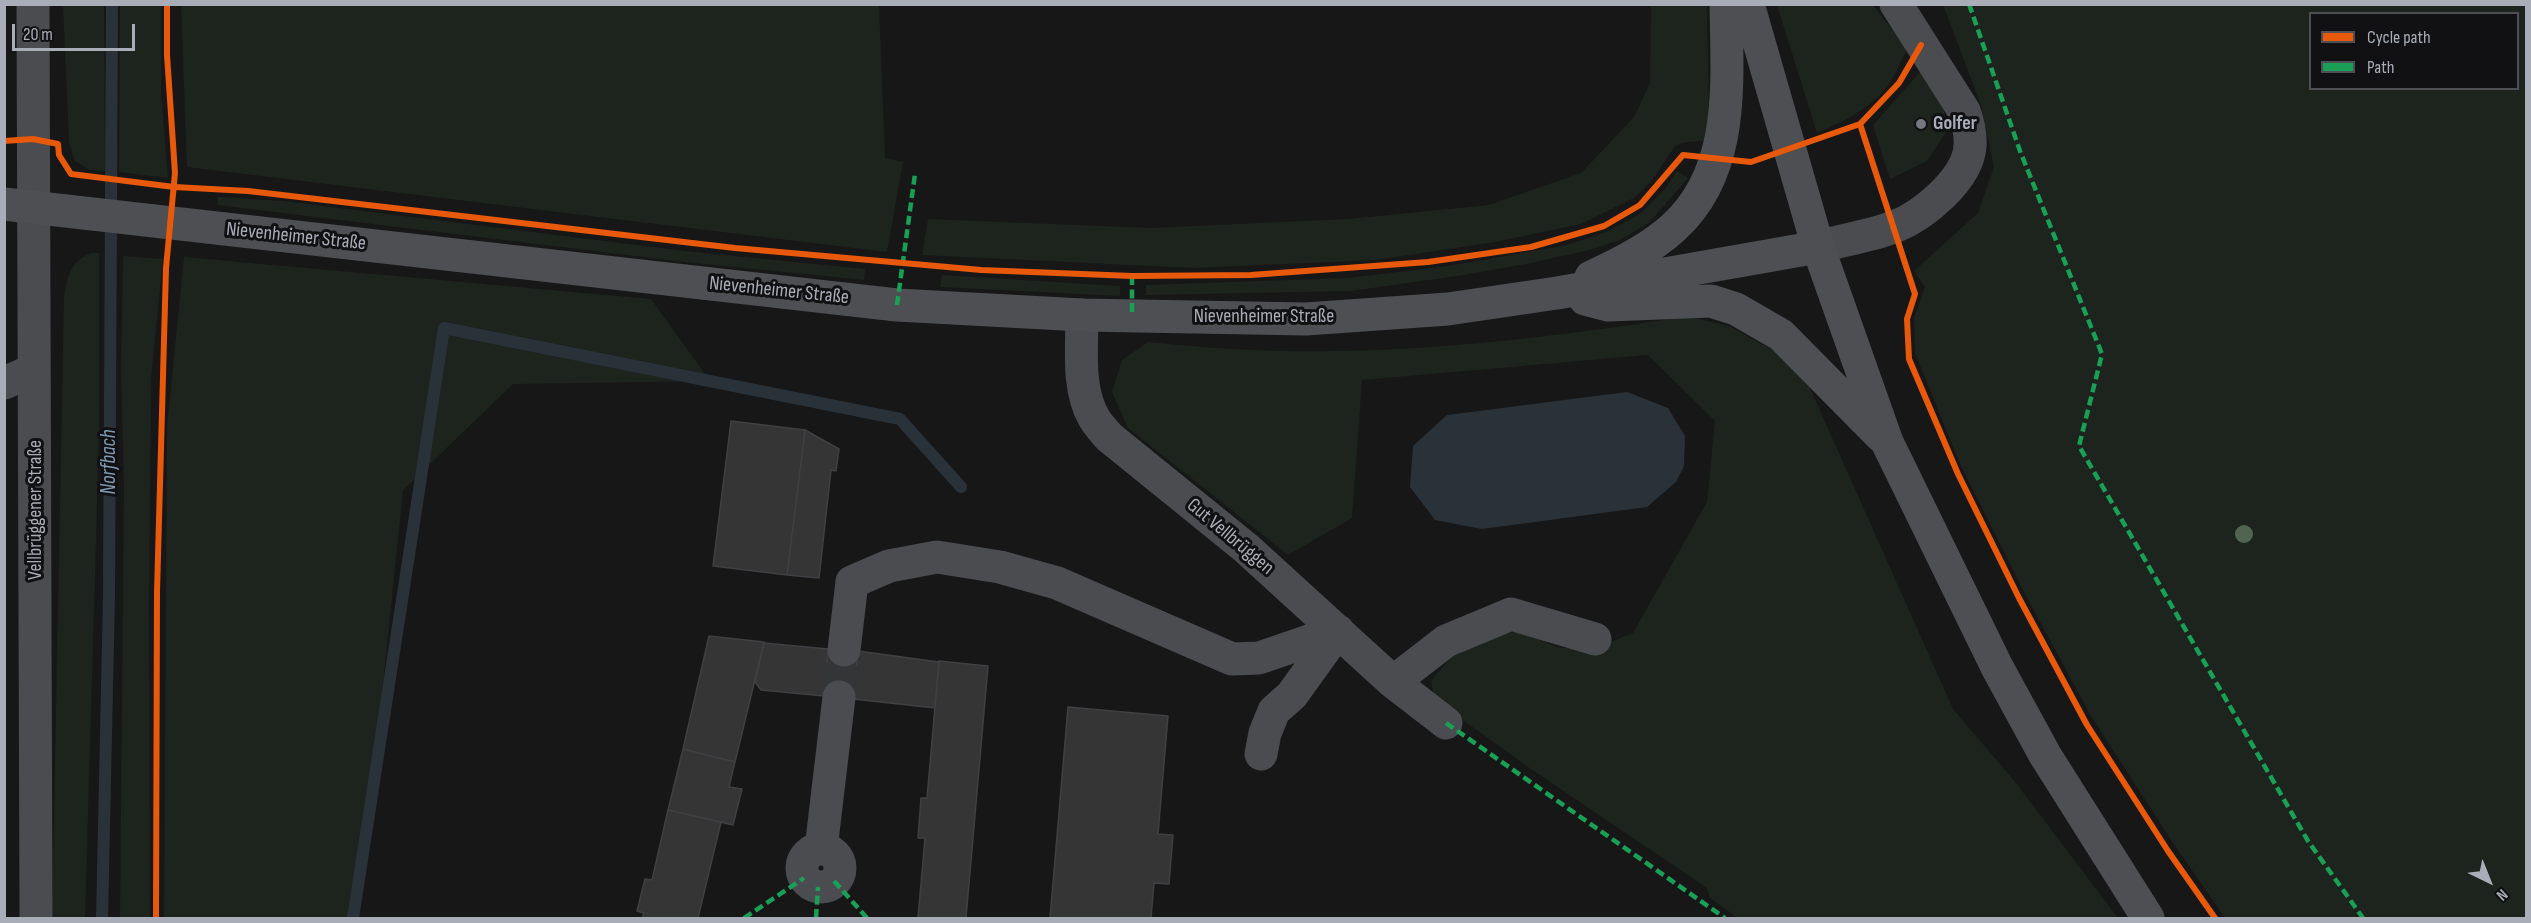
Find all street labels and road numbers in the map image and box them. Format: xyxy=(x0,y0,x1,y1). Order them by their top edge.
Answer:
street label: Nievenheimer Straße xyxy=(225,218,367,256)
street label: Nievenheimer Straße xyxy=(708,272,850,310)
street label: Nievenheimer Straße xyxy=(1194,305,1334,329)
street label: Vellbrüggener Straße xyxy=(24,440,48,580)
street label: Gut Vellbrüggen xyxy=(1182,494,1278,580)

